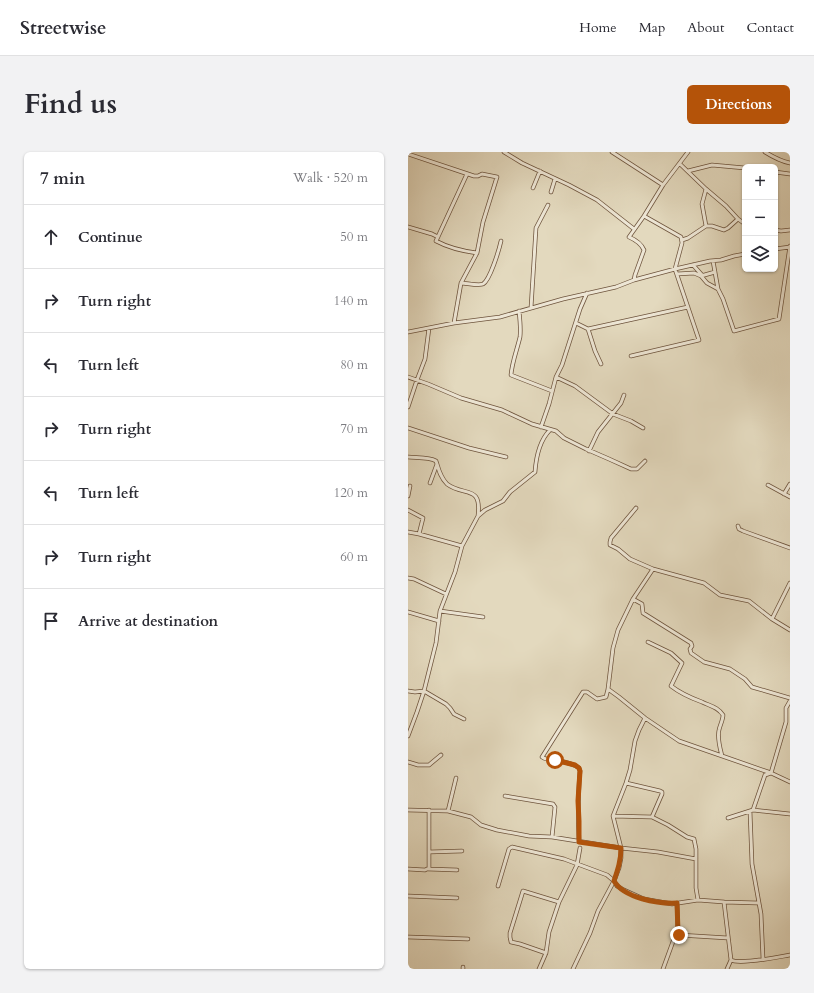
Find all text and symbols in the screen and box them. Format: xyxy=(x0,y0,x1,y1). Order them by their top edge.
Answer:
text: Streetwise xyxy=(20,15,107,41)
text: Home xyxy=(579,18,617,37)
text: Map xyxy=(639,18,665,37)
text: About xyxy=(687,18,724,37)
text: Contact xyxy=(746,18,794,37)
text: Find us xyxy=(24,85,117,123)
button: Directions xyxy=(687,85,790,124)
map controls xyxy=(742,164,778,272)
button: + xyxy=(742,164,778,200)
text: 7 min xyxy=(40,167,85,190)
text: Walk · 520 m xyxy=(293,169,368,187)
button: − xyxy=(742,200,778,236)
icon: ahead xyxy=(40,226,62,248)
text: Continue xyxy=(78,227,143,247)
text: 50 m xyxy=(340,228,368,246)
button: layers xyxy=(742,236,778,272)
icon: right xyxy=(40,290,62,312)
text: Turn right xyxy=(78,291,151,311)
text: 140 m xyxy=(334,292,368,310)
icon: left xyxy=(40,354,62,376)
text: Turn left xyxy=(78,355,139,375)
text: 80 m xyxy=(340,356,368,374)
icon: right xyxy=(40,418,62,440)
text: Turn right xyxy=(78,419,151,439)
text: 70 m xyxy=(340,420,368,438)
icon: left xyxy=(40,482,62,504)
text: Turn left xyxy=(78,483,139,503)
text: 120 m xyxy=(334,484,368,502)
icon: right xyxy=(40,546,62,568)
text: Turn right xyxy=(78,547,151,567)
text: 60 m xyxy=(340,548,368,566)
icon: arrive xyxy=(40,610,62,632)
text: Arrive at destination xyxy=(78,611,218,631)
route start xyxy=(546,751,564,769)
route end xyxy=(670,926,688,944)

